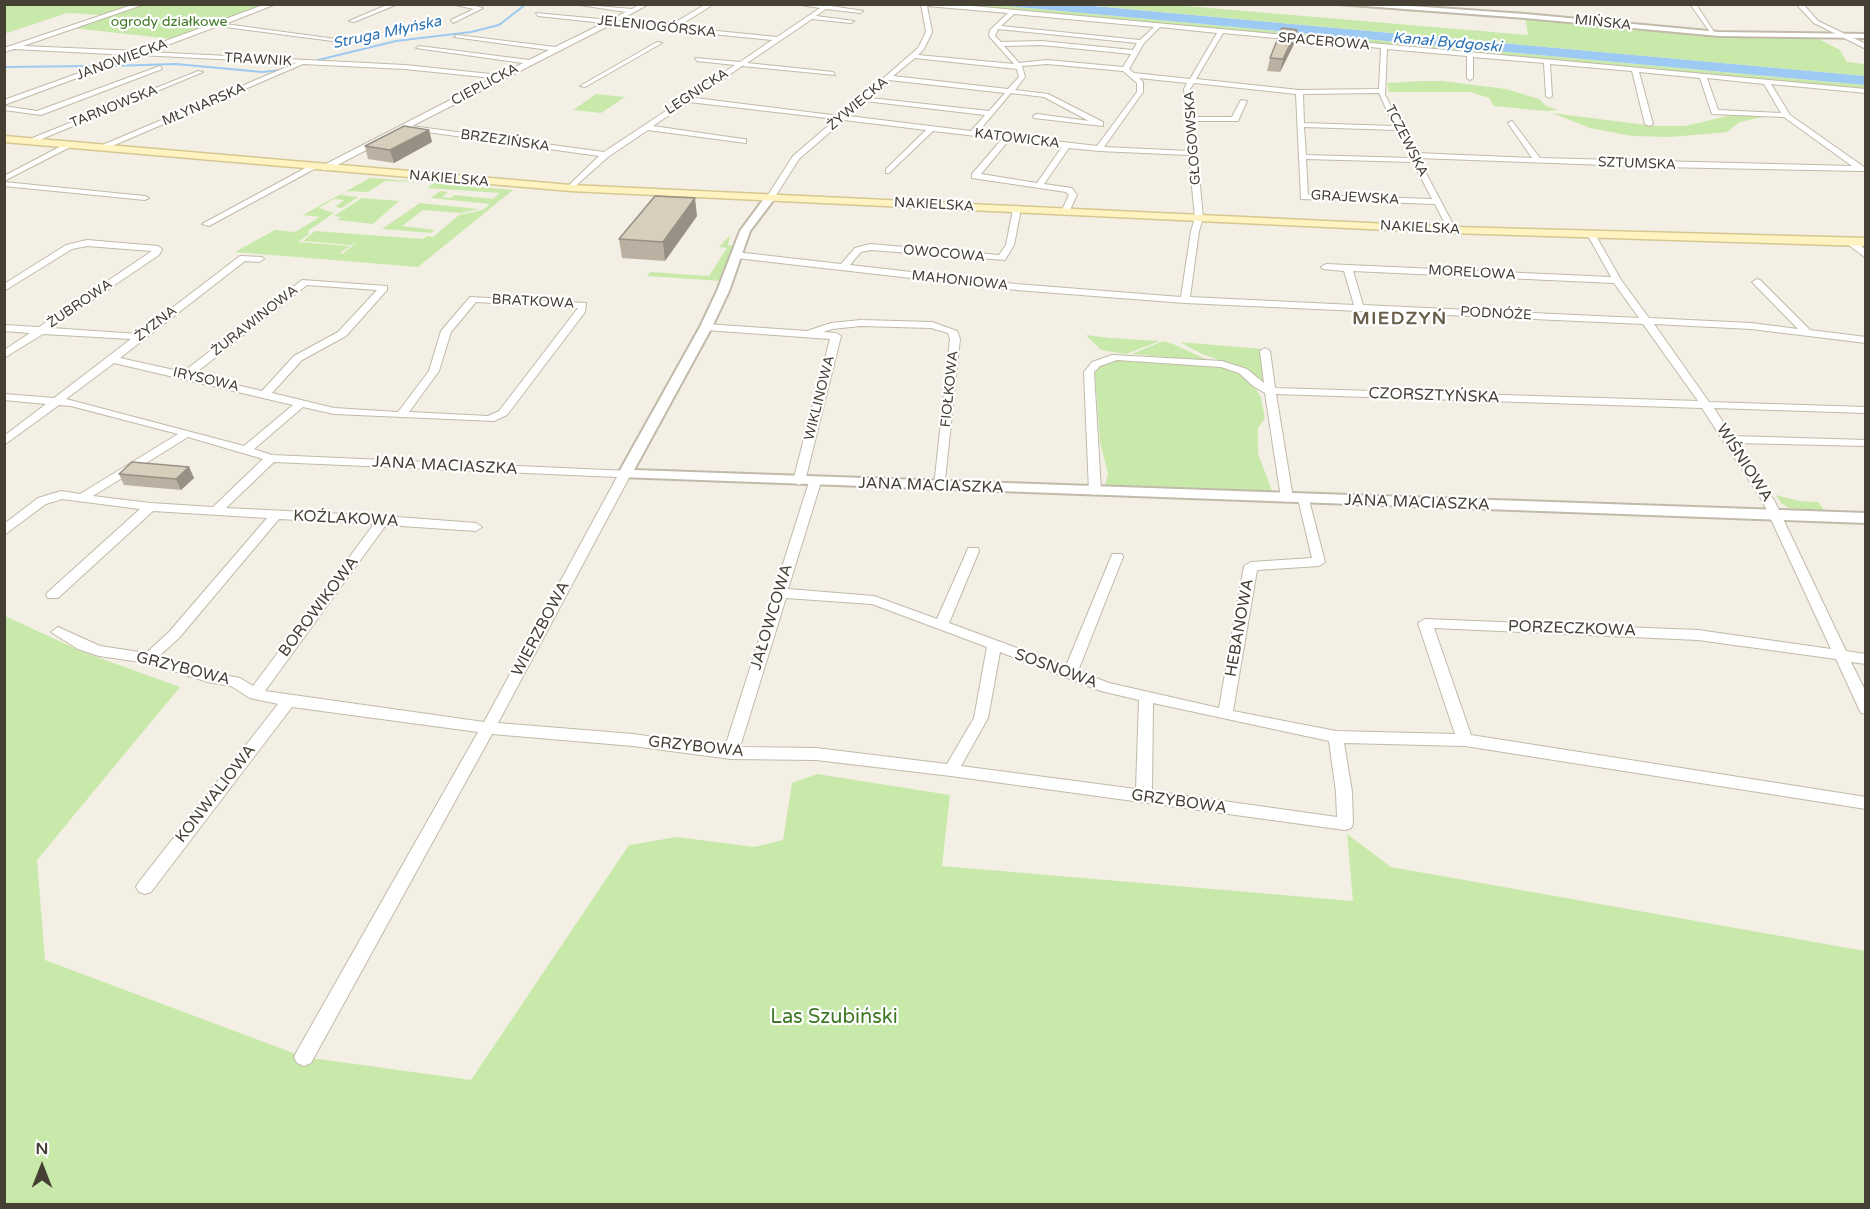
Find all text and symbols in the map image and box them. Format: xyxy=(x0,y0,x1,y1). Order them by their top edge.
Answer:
street label: JELENIOGÓRSKA xyxy=(597,12,717,42)
street label: MIŃSKA xyxy=(1574,12,1632,34)
water label: Struga Młyńska xyxy=(331,13,443,53)
park label: ogrody działkowe xyxy=(111,14,227,30)
water label: Kanał Bydgoski xyxy=(1392,29,1502,57)
street label: SPACEROWA xyxy=(1277,30,1371,54)
street label: JANOWIECKA xyxy=(74,36,170,84)
street label: TRAWNIK xyxy=(224,50,292,70)
street label: CIEPLICKA xyxy=(449,60,521,110)
street label: LEGNICKA xyxy=(662,65,732,119)
street label: ŻYWIECKA xyxy=(824,74,892,134)
street label: MŁYNARSKA xyxy=(160,80,248,130)
street label: TARNOWSKA xyxy=(68,82,160,132)
street label: GŁOGOWSKA xyxy=(1181,90,1205,186)
street label: TCZEWSKA xyxy=(1381,102,1431,180)
street label: KATOWICKA xyxy=(973,125,1061,153)
street label: BRZEZIŃSKA xyxy=(459,126,551,156)
street label: SZTUMSKA xyxy=(1598,154,1676,174)
street label: NAKIELSKA xyxy=(408,167,490,191)
street label: GRAJEWSKA xyxy=(1310,187,1400,209)
street label: NAKIELSKA xyxy=(894,195,974,215)
street label: NAKIELSKA xyxy=(1380,218,1460,238)
street label: OWOCOWA xyxy=(902,242,986,266)
street label: MORELOWA xyxy=(1428,262,1516,284)
street label: MAHONIOWA xyxy=(911,268,1009,294)
street label: ŻUBROWA xyxy=(44,276,116,332)
street label: ŻURAWINOWA xyxy=(208,282,302,360)
street label: BRATKOWA xyxy=(491,291,575,313)
street label: ŻYZNA xyxy=(132,302,180,346)
street label: PODNÓŻE xyxy=(1460,304,1532,324)
district label: MIEDZYŃ xyxy=(1352,308,1448,330)
street label: FIOŁKOWA xyxy=(938,350,962,428)
street label: WIKLINOWA xyxy=(801,354,839,442)
street label: IRYSOWA xyxy=(171,364,241,396)
street label: CZORSZTYŃSKA xyxy=(1368,384,1500,408)
street label: WIŚNIOWA xyxy=(1712,420,1776,506)
street label: JANA MACIASZKA xyxy=(372,453,518,479)
street label: JANA MACIASZKA xyxy=(858,474,1004,498)
street label: JANA MACIASZKA xyxy=(1344,491,1490,515)
street label: KOŹLAKOWA xyxy=(293,507,399,531)
street label: BOROWIKOWA xyxy=(275,553,363,661)
street label: JAŁOWCOWA xyxy=(747,562,797,672)
street label: HEBANOWA xyxy=(1222,577,1258,679)
street label: WIERZBOWA xyxy=(508,578,574,680)
street label: PORZECZKOWA xyxy=(1508,617,1636,641)
street label: SOSNOWA xyxy=(1012,645,1100,693)
street label: GRZYBOWA xyxy=(134,648,232,690)
street label: GRZYBOWA xyxy=(647,732,745,762)
street label: KONWALIOWA xyxy=(172,741,260,847)
street label: GRZYBOWA xyxy=(1130,786,1228,818)
park label: Las Szubiński xyxy=(770,1006,898,1030)
north arrow xyxy=(12,1137,72,1197)
text: N xyxy=(36,1139,48,1159)

